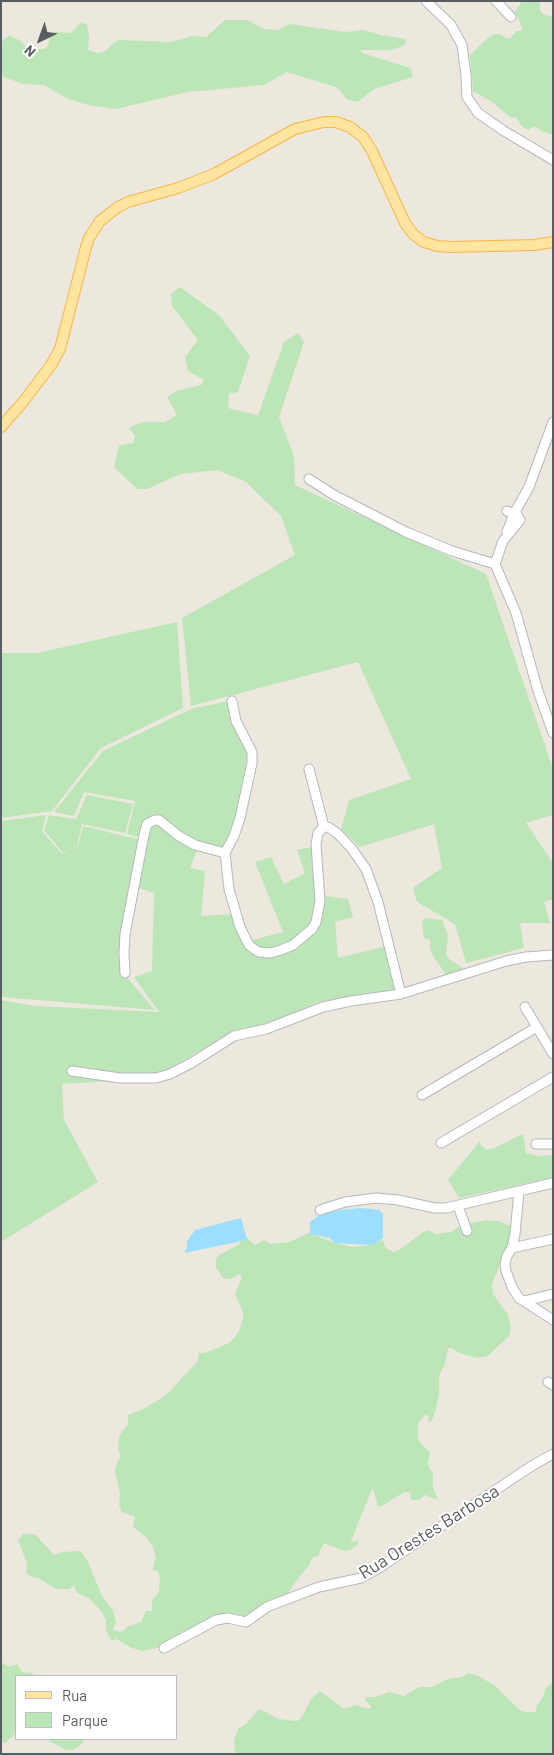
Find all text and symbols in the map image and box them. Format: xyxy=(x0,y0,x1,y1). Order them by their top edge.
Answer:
north arrow xyxy=(15,15,65,65)
text: N xyxy=(20,42,39,61)
street label: Rua Orestes Barbosa xyxy=(355,1480,503,1584)
legend xyxy=(15,1675,178,1740)
text: Rua xyxy=(62,1686,87,1704)
text: Parque xyxy=(62,1711,108,1729)

